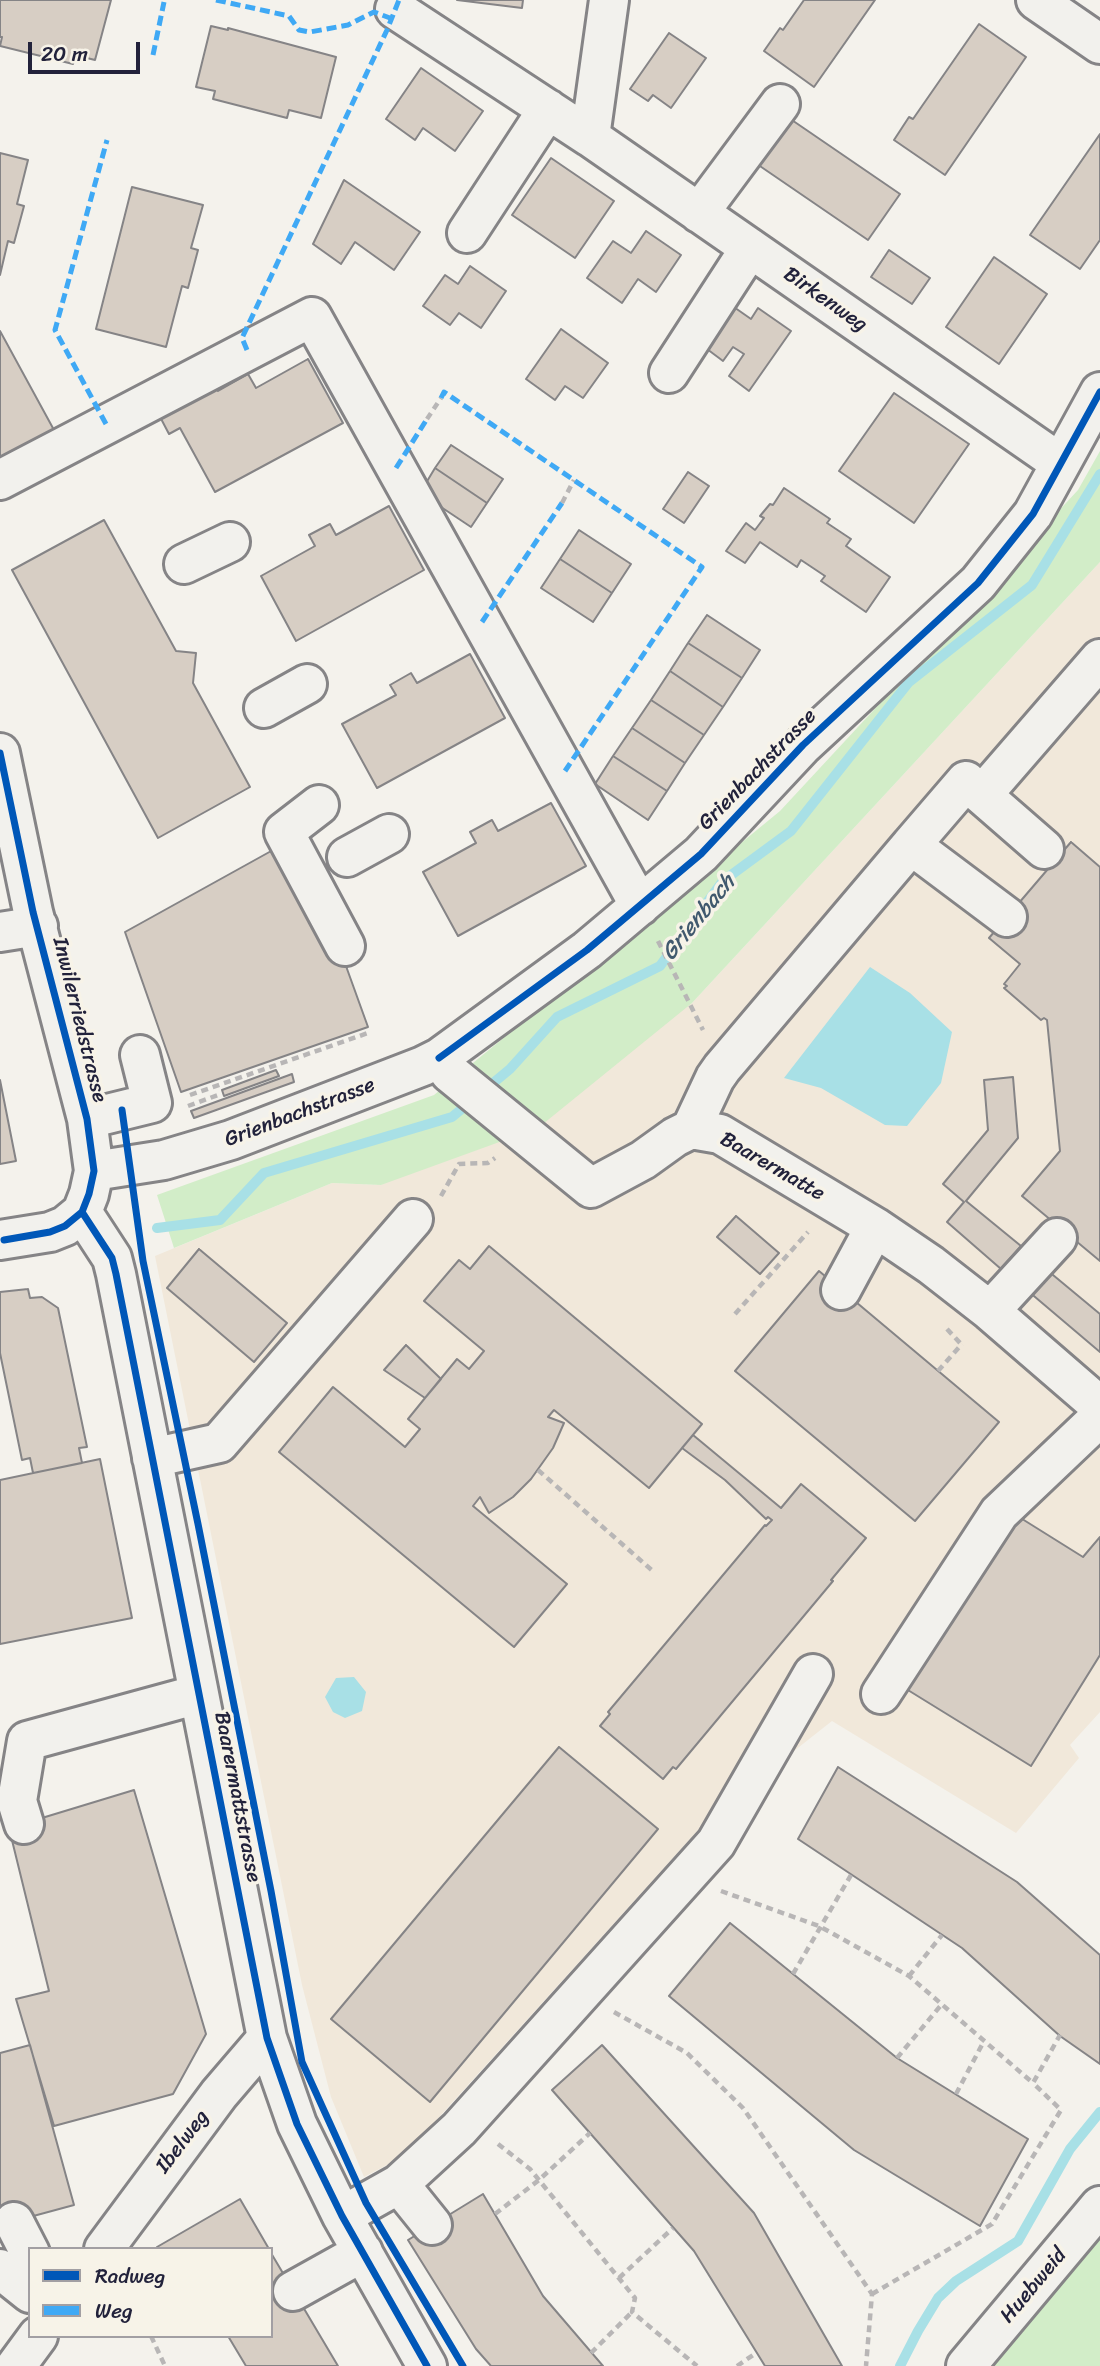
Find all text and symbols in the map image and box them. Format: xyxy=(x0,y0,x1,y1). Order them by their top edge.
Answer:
scale bar xyxy=(32,28,144,72)
text: 20 m xyxy=(41,35,88,73)
street label: Birkenweg xyxy=(778,262,872,338)
street label: Grienbachstrasse xyxy=(694,704,822,836)
water label: Grienbach xyxy=(656,870,742,966)
street label: Inwilerriedstrasse xyxy=(46,935,112,1105)
street label: Grienbachstrasse xyxy=(221,1073,379,1153)
street label: Baarermatte xyxy=(715,1127,829,1207)
street label: Baarermattstrasse xyxy=(208,1710,266,1884)
street label: Ibelweg xyxy=(151,2105,215,2179)
street label: Huebweid xyxy=(995,2243,1073,2329)
legend xyxy=(28,2247,273,2338)
text: Radweg xyxy=(95,2257,165,2295)
text: Weg xyxy=(95,2292,133,2330)

